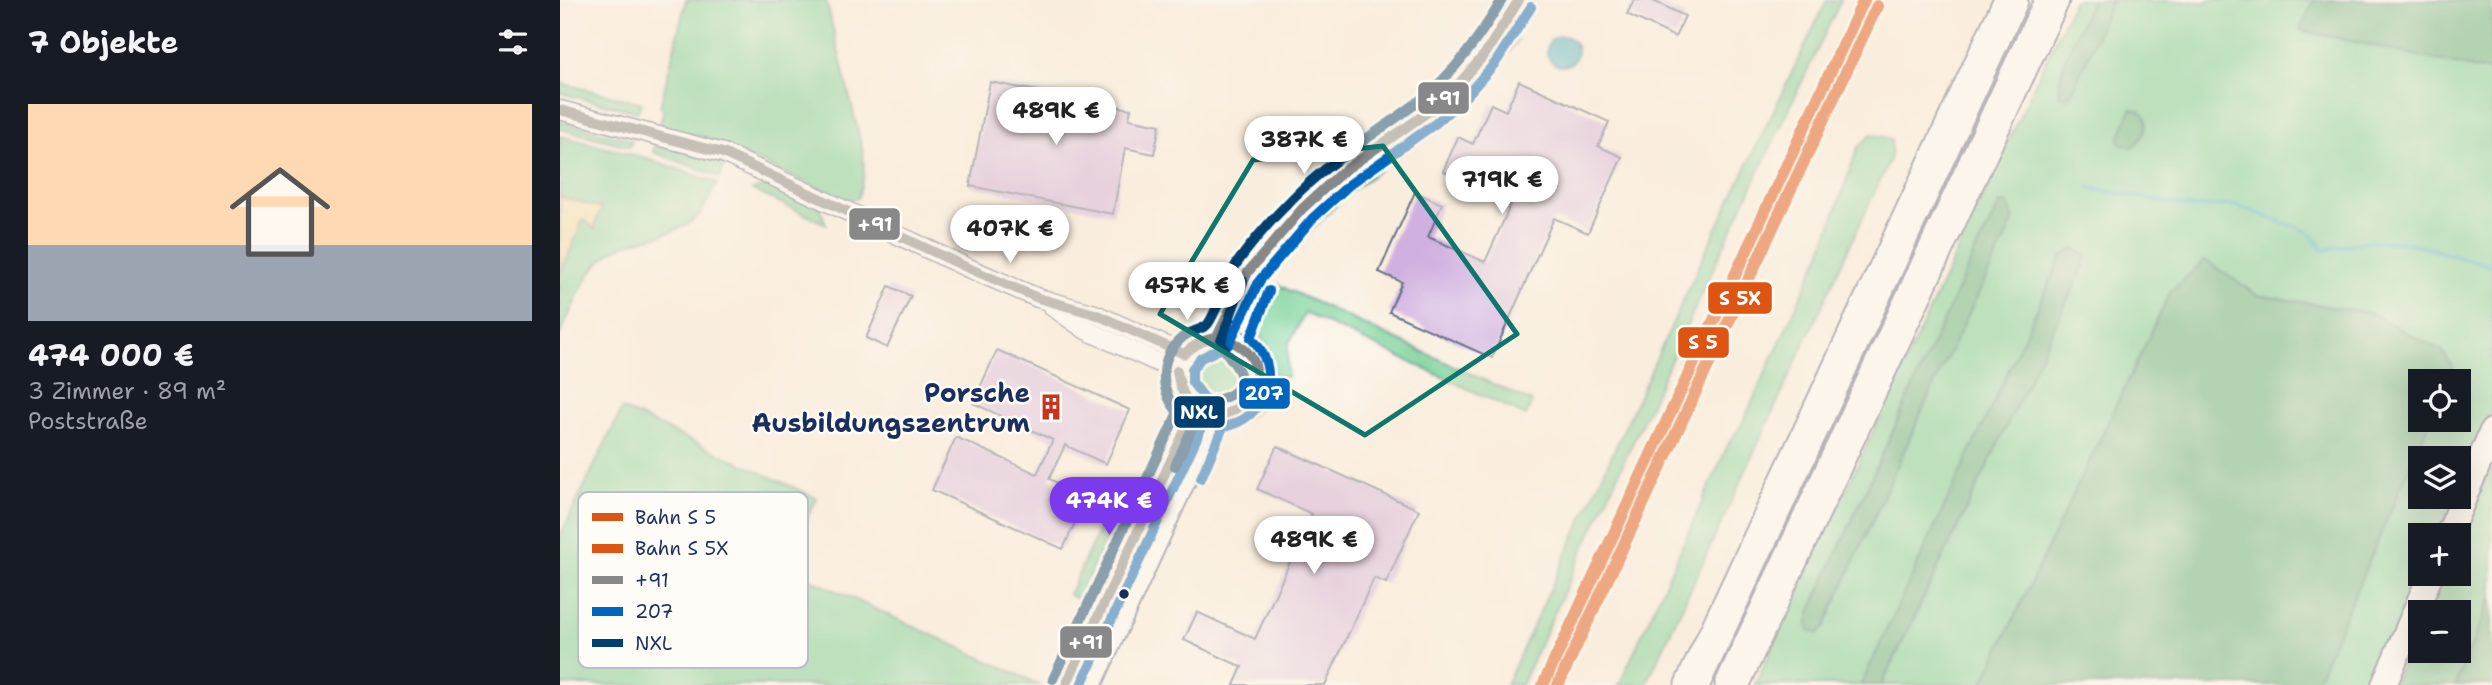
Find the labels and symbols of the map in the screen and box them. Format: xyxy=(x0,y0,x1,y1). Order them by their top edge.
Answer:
line badge: +91 xyxy=(1417,81,1470,115)
text: +91 xyxy=(1426,86,1460,111)
pin: 489K € xyxy=(999,88,1113,147)
pin: 387K € xyxy=(1247,116,1361,176)
pin: 719K € xyxy=(1445,156,1559,216)
pin: 407K € xyxy=(953,205,1067,265)
line badge: +91 xyxy=(848,207,901,241)
text: +91 xyxy=(858,212,892,237)
pin: 457K € xyxy=(1130,262,1244,322)
line badge: S 5X xyxy=(1707,281,1773,315)
text: S 5X xyxy=(1719,286,1761,311)
line badge: S 5 xyxy=(1677,326,1730,359)
text: S 5 xyxy=(1688,330,1718,355)
place label: Porsche Ausbildungszentrum xyxy=(751,375,1030,440)
line badge: 207 xyxy=(1238,377,1291,410)
text: 207 xyxy=(1244,381,1284,406)
building icon: Porsche Ausbildungszentrum xyxy=(1036,392,1066,422)
line badge: NXL xyxy=(1173,395,1226,429)
text: NXL xyxy=(1180,400,1218,425)
pin: 474K € xyxy=(1052,477,1166,537)
legend xyxy=(578,492,808,668)
text: Bahn S 5 xyxy=(635,505,716,530)
pin: 489K € xyxy=(1257,516,1371,576)
text: Bahn S 5X xyxy=(635,536,728,561)
text: +91 xyxy=(635,568,669,593)
unlabelled marker xyxy=(1117,587,1131,601)
text: 207 xyxy=(635,599,673,624)
line badge: +91 xyxy=(1059,625,1113,659)
text: +91 xyxy=(1069,630,1103,655)
text: NXL xyxy=(635,631,672,656)

